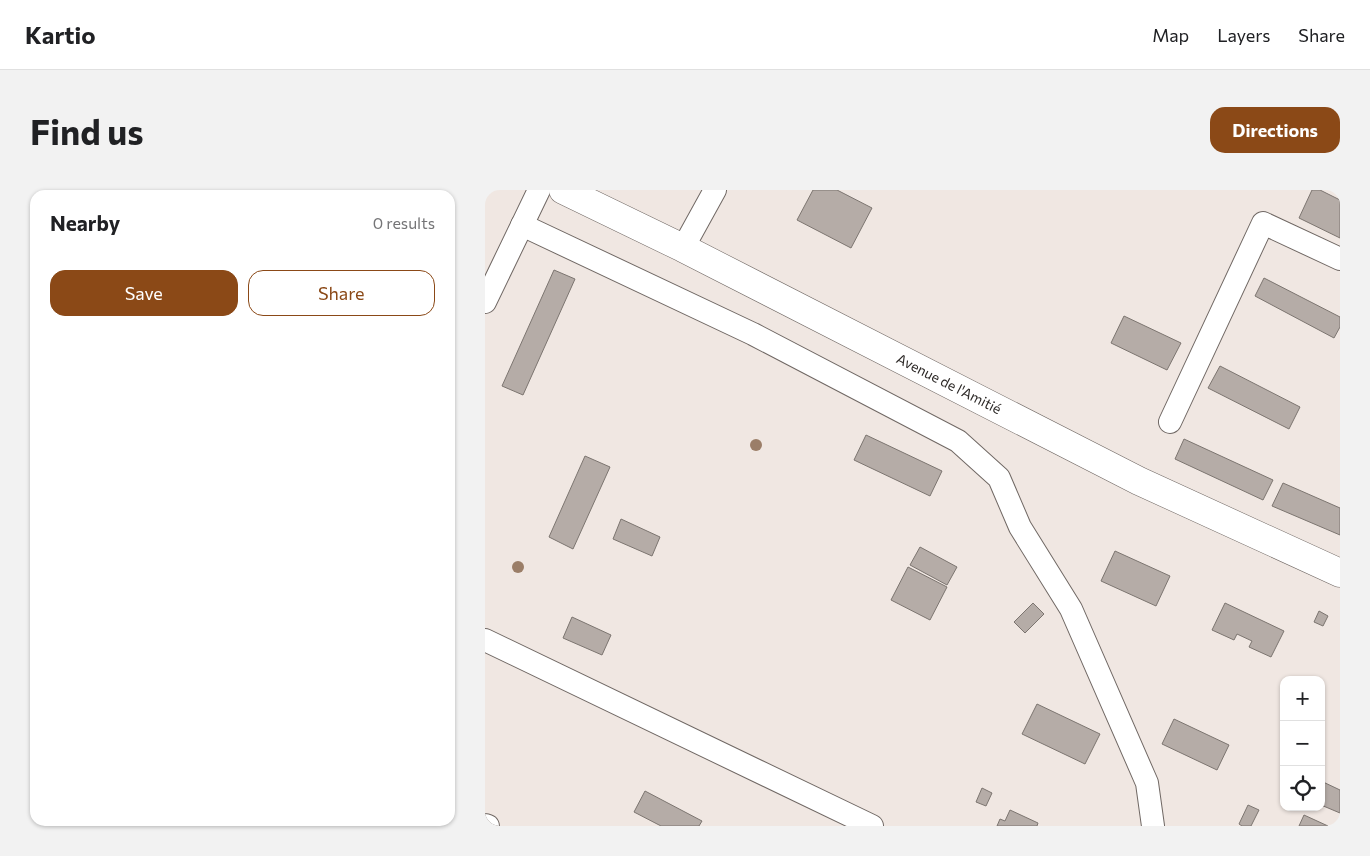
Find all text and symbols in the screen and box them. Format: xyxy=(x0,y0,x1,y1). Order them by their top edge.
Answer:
text: Kartio xyxy=(25,20,95,49)
text: Map xyxy=(1152,24,1189,46)
text: Layers xyxy=(1217,24,1270,46)
text: Share xyxy=(1298,24,1345,46)
button: Directions xyxy=(1210,107,1340,153)
text: Find us xyxy=(30,109,144,152)
text: Nearby xyxy=(50,210,120,235)
text: 0 results xyxy=(373,213,435,232)
button: Save xyxy=(50,270,238,316)
button: Share xyxy=(248,270,435,316)
street label: Avenue de l'Amitié xyxy=(894,350,1005,417)
map controls xyxy=(1280,676,1325,811)
button: + xyxy=(1280,676,1325,721)
button: − xyxy=(1280,721,1325,766)
button: locate xyxy=(1280,766,1325,811)

